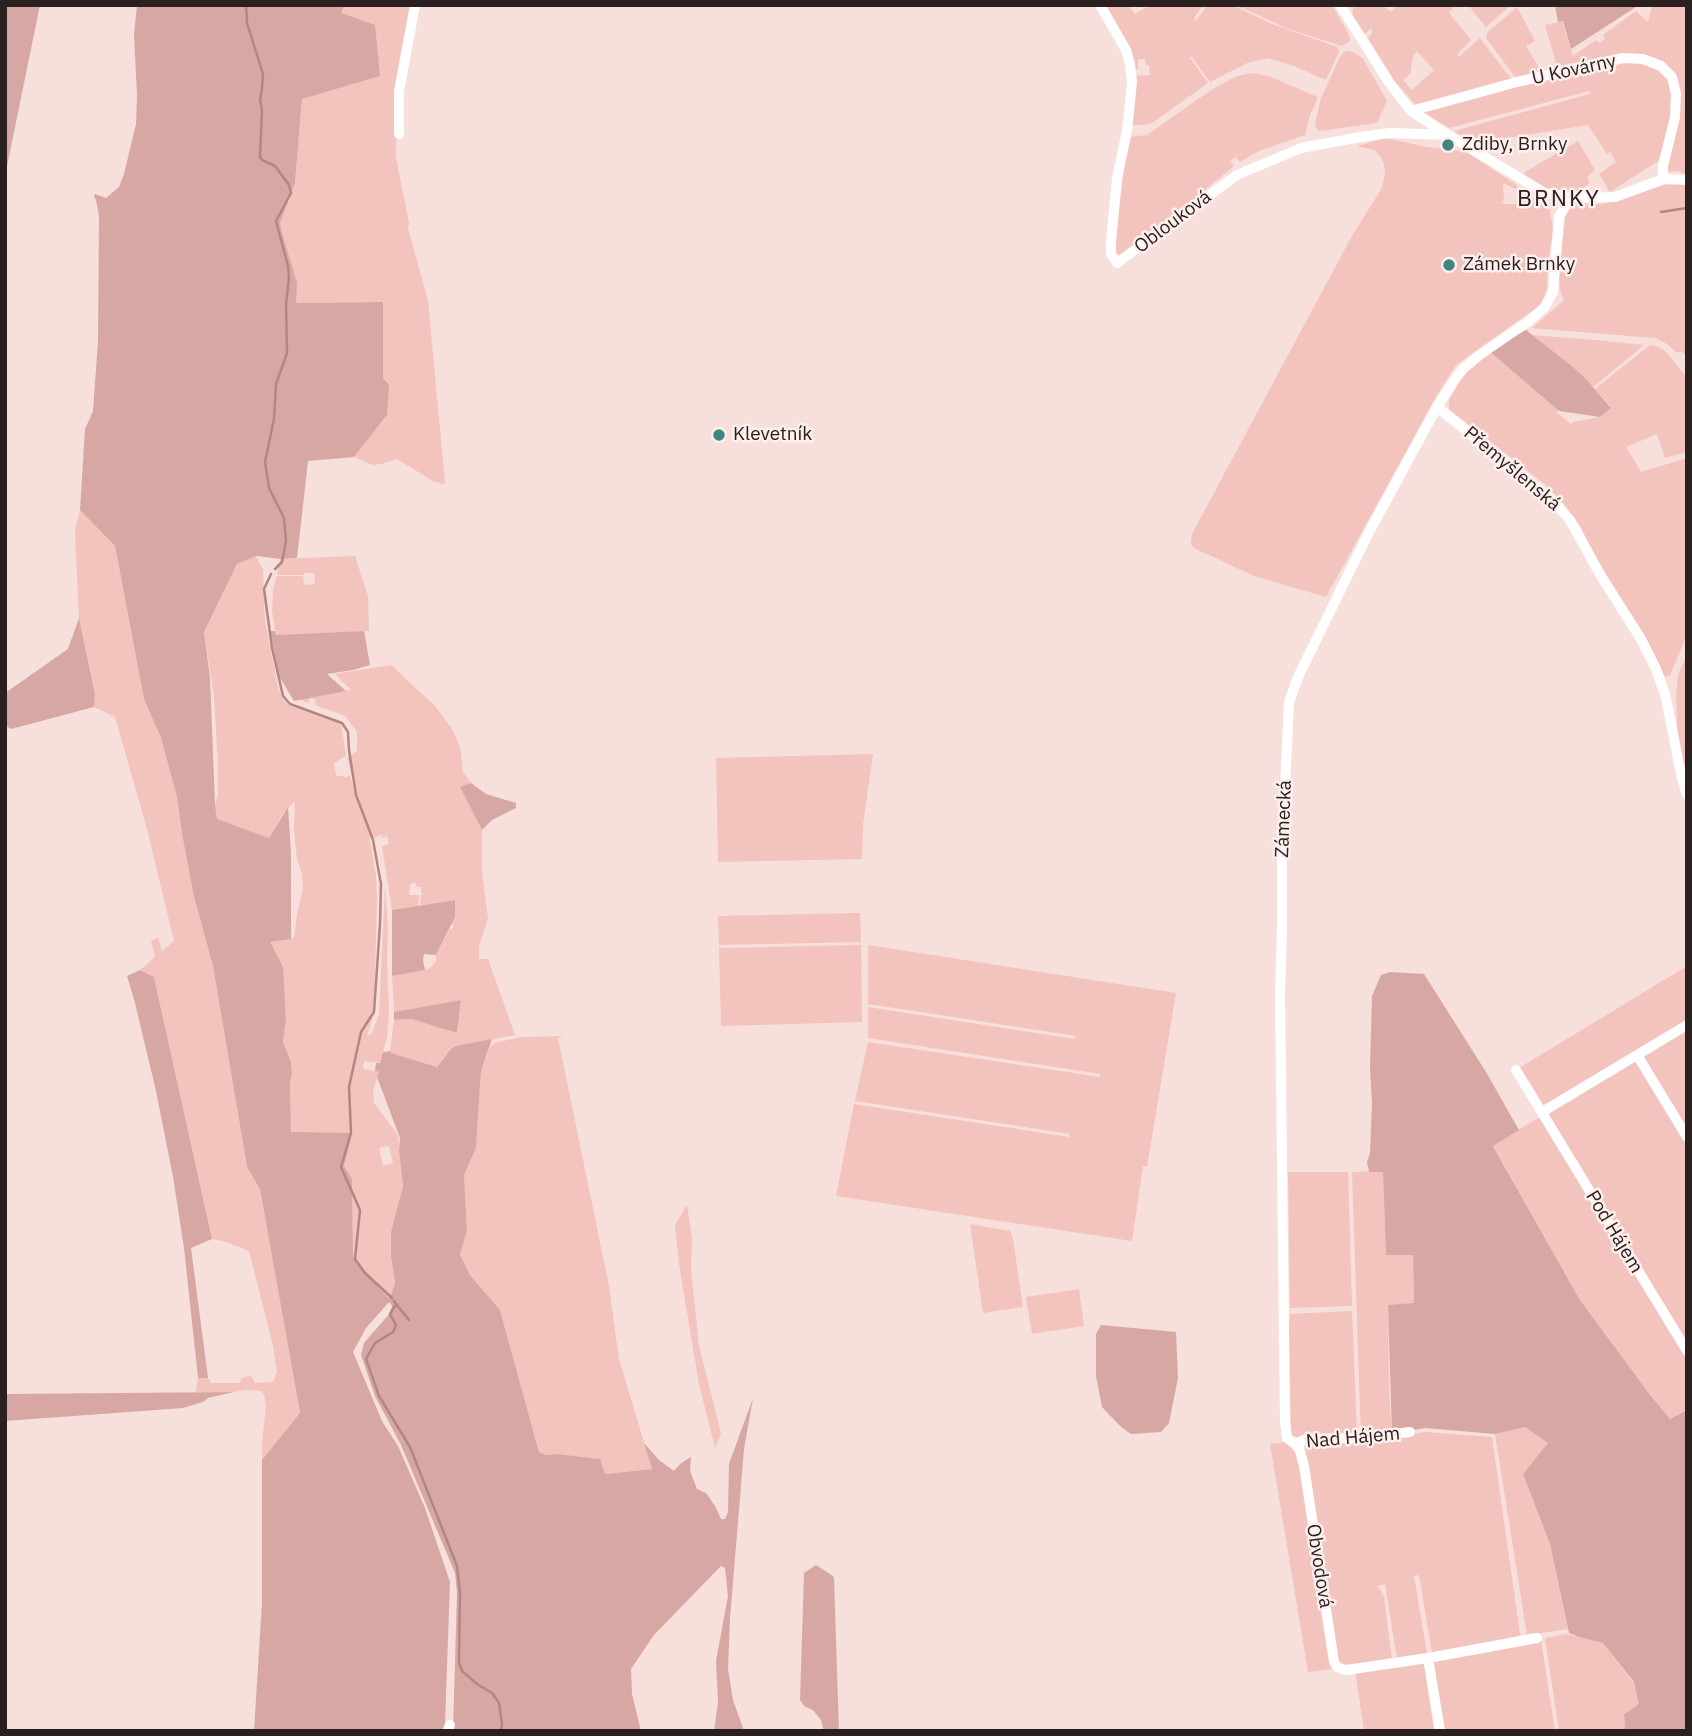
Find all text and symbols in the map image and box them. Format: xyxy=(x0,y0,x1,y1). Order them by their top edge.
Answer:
street label: U Kovárny xyxy=(1530,50,1618,90)
place label: Zdiby, Brnky xyxy=(1462,134,1567,156)
marker: Zdiby, Brnky xyxy=(1440,137,1456,153)
district label: BRNKY xyxy=(1518,185,1600,213)
street label: Oblouková xyxy=(1130,186,1216,258)
place label: Zámek Brnky xyxy=(1463,254,1575,276)
marker: Zámek Brnky xyxy=(1441,257,1457,273)
street label: Přemyšlenská xyxy=(1459,422,1565,516)
place label: Klevetník xyxy=(733,424,812,446)
marker: Klevetník xyxy=(711,427,727,443)
street label: Zámecká xyxy=(1271,780,1297,858)
street label: Pod Hájem xyxy=(1580,1186,1648,1278)
street label: Nad Hájem xyxy=(1305,1423,1401,1453)
street label: Obvodová xyxy=(1301,1522,1337,1610)

